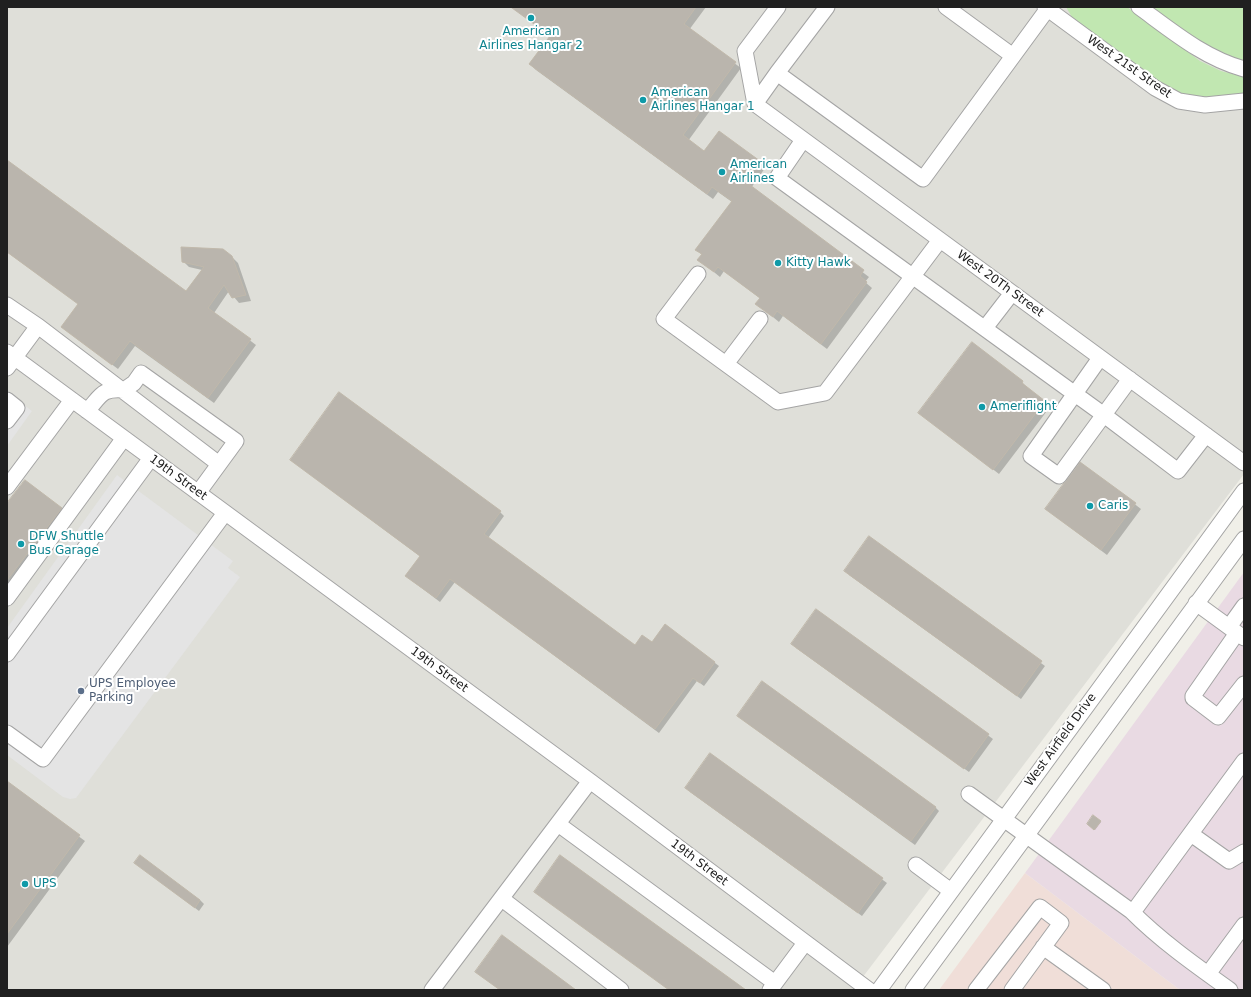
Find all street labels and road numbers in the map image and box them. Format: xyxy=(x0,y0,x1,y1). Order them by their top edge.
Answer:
street label: West 21st Street xyxy=(1084,32,1174,102)
street label: West 20Th Street xyxy=(954,248,1046,320)
street label: 19th Street xyxy=(146,452,210,504)
street label: 19th Street xyxy=(407,644,471,696)
street label: West Airfield Drive xyxy=(1022,691,1100,789)
street label: 19th Street xyxy=(668,837,730,889)

